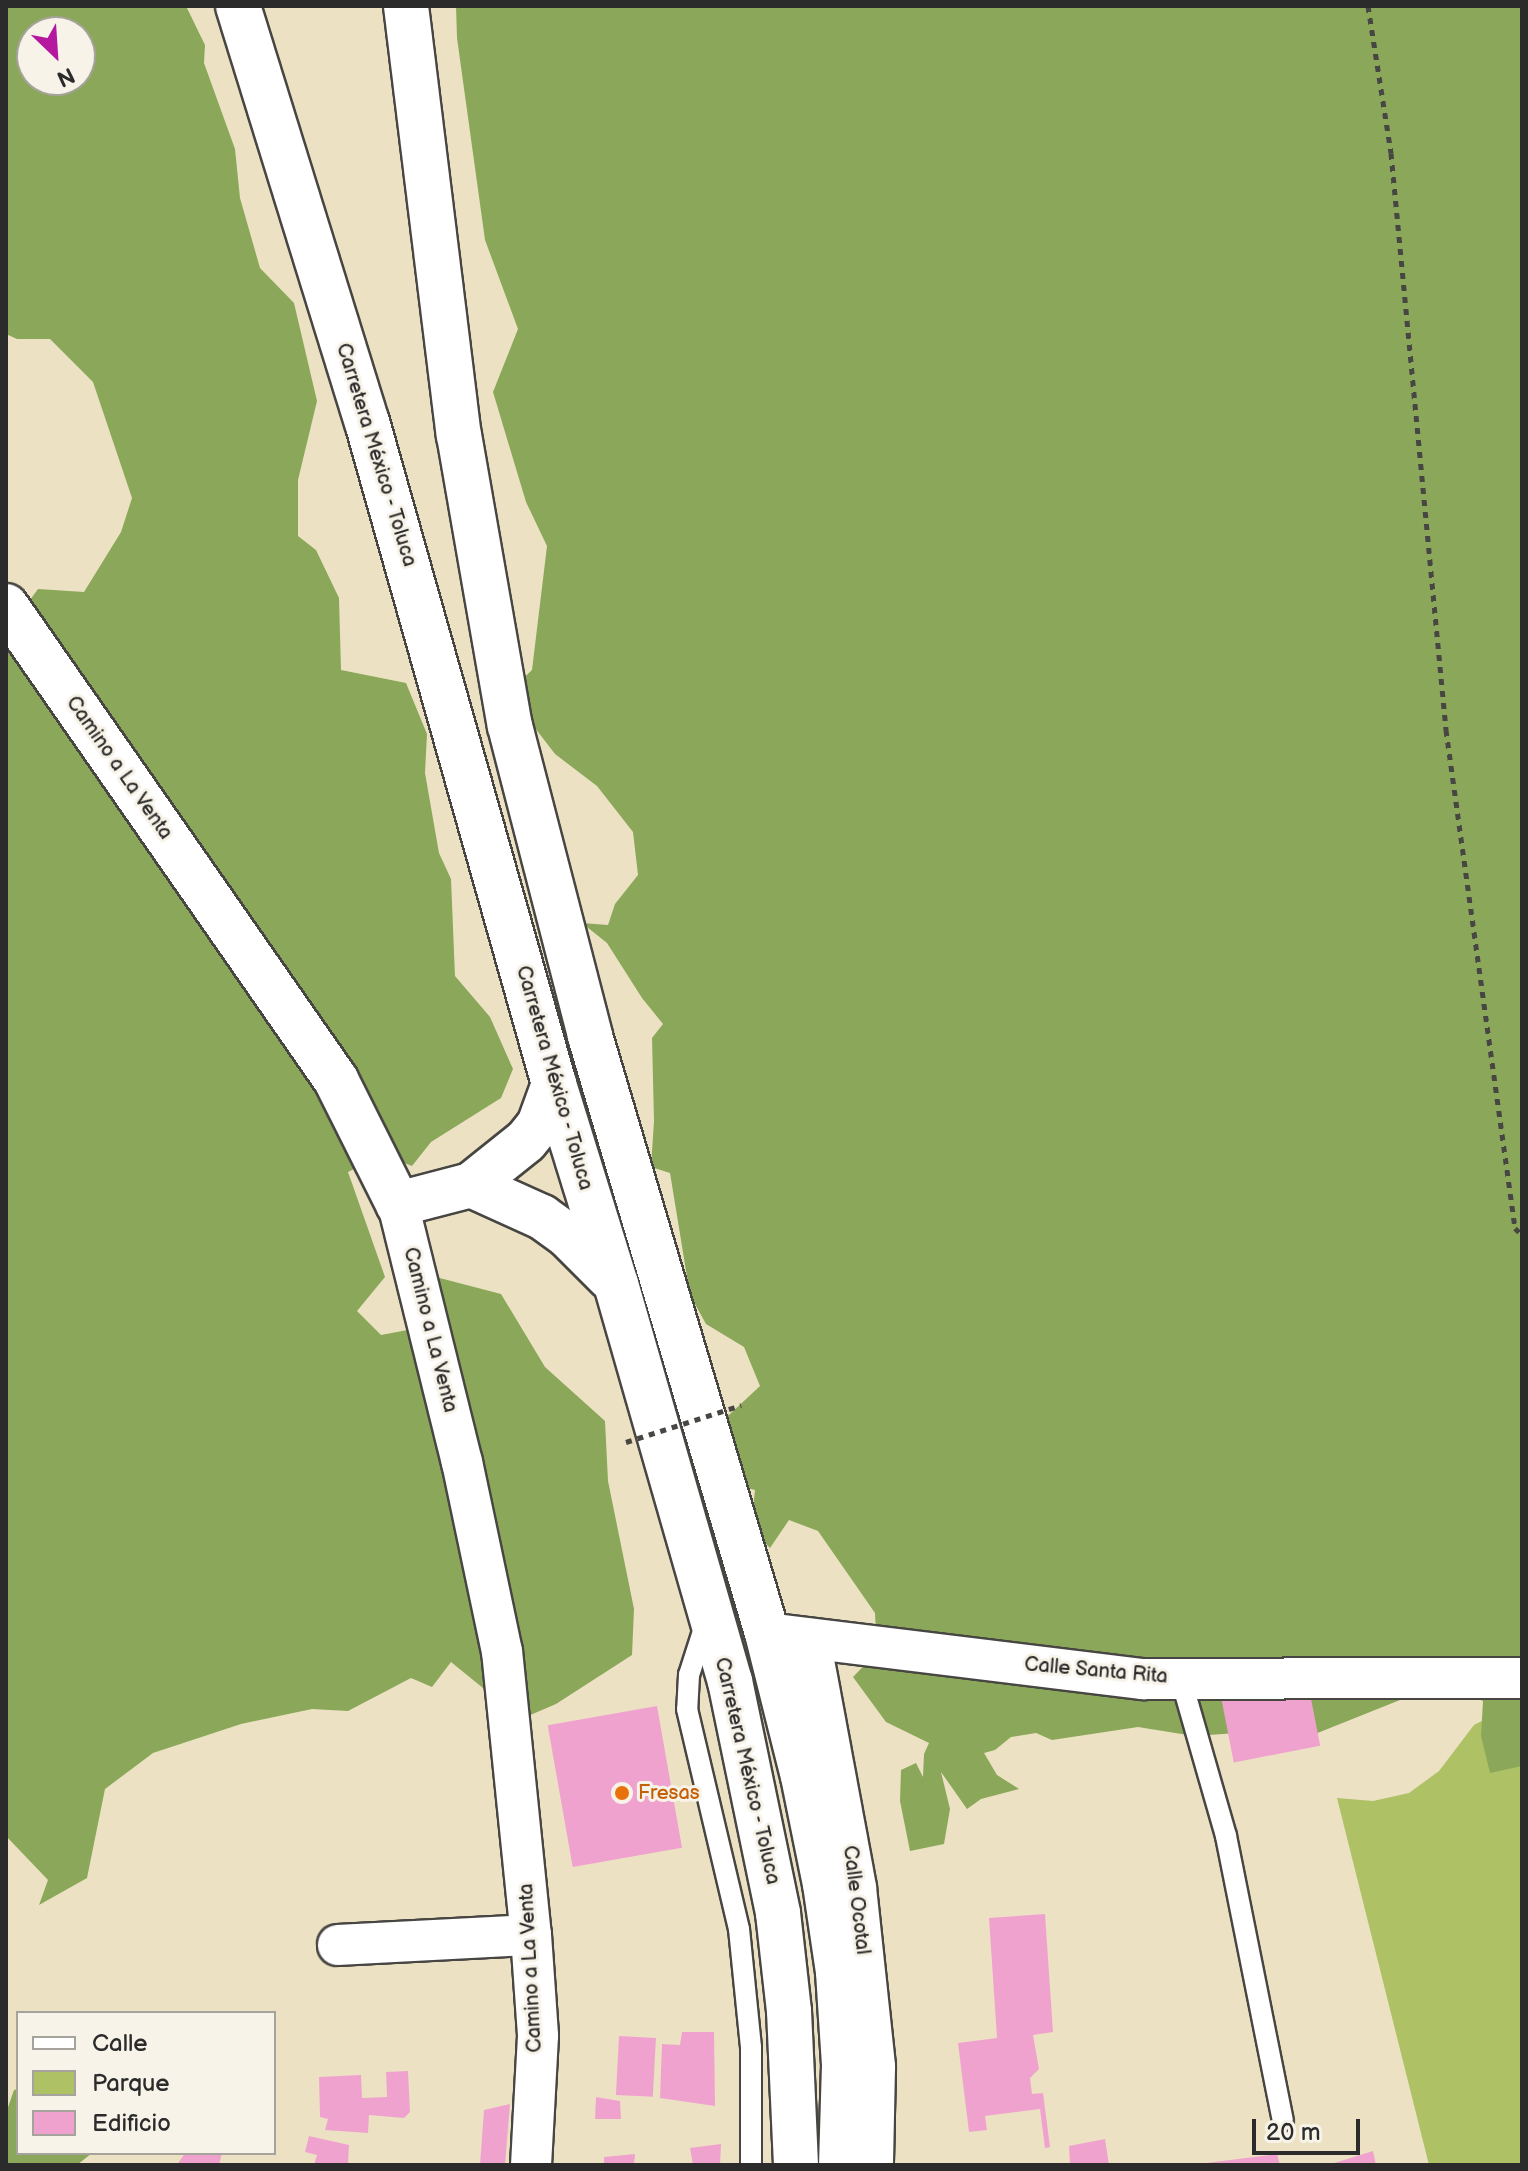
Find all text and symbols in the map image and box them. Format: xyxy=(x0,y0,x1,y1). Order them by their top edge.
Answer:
north arrow xyxy=(16,16,96,96)
text: N xyxy=(52,61,79,92)
street label: Carretera México - Toluca xyxy=(330,339,422,571)
street label: Camino a La Venta xyxy=(60,692,178,844)
street label: Carretera México - Toluca xyxy=(510,962,598,1194)
street label: Camino a La Venta xyxy=(398,1245,462,1415)
street label: Calle Santa Rita xyxy=(1023,1653,1169,1689)
street label: Carretera México - Toluca xyxy=(709,1654,785,1888)
place label: Fresas xyxy=(638,1781,700,1805)
marker: Fresas xyxy=(613,1784,631,1802)
street label: Calle Ocotal xyxy=(837,1844,875,1956)
street label: Camino a La Venta xyxy=(515,1883,547,2053)
legend xyxy=(16,2011,276,2155)
text: Calle xyxy=(92,2029,147,2058)
text: Parque xyxy=(92,2069,170,2098)
scale bar xyxy=(1256,2103,1364,2153)
text: Edificio xyxy=(92,2109,171,2138)
text: 20 m xyxy=(1266,2118,1321,2147)

